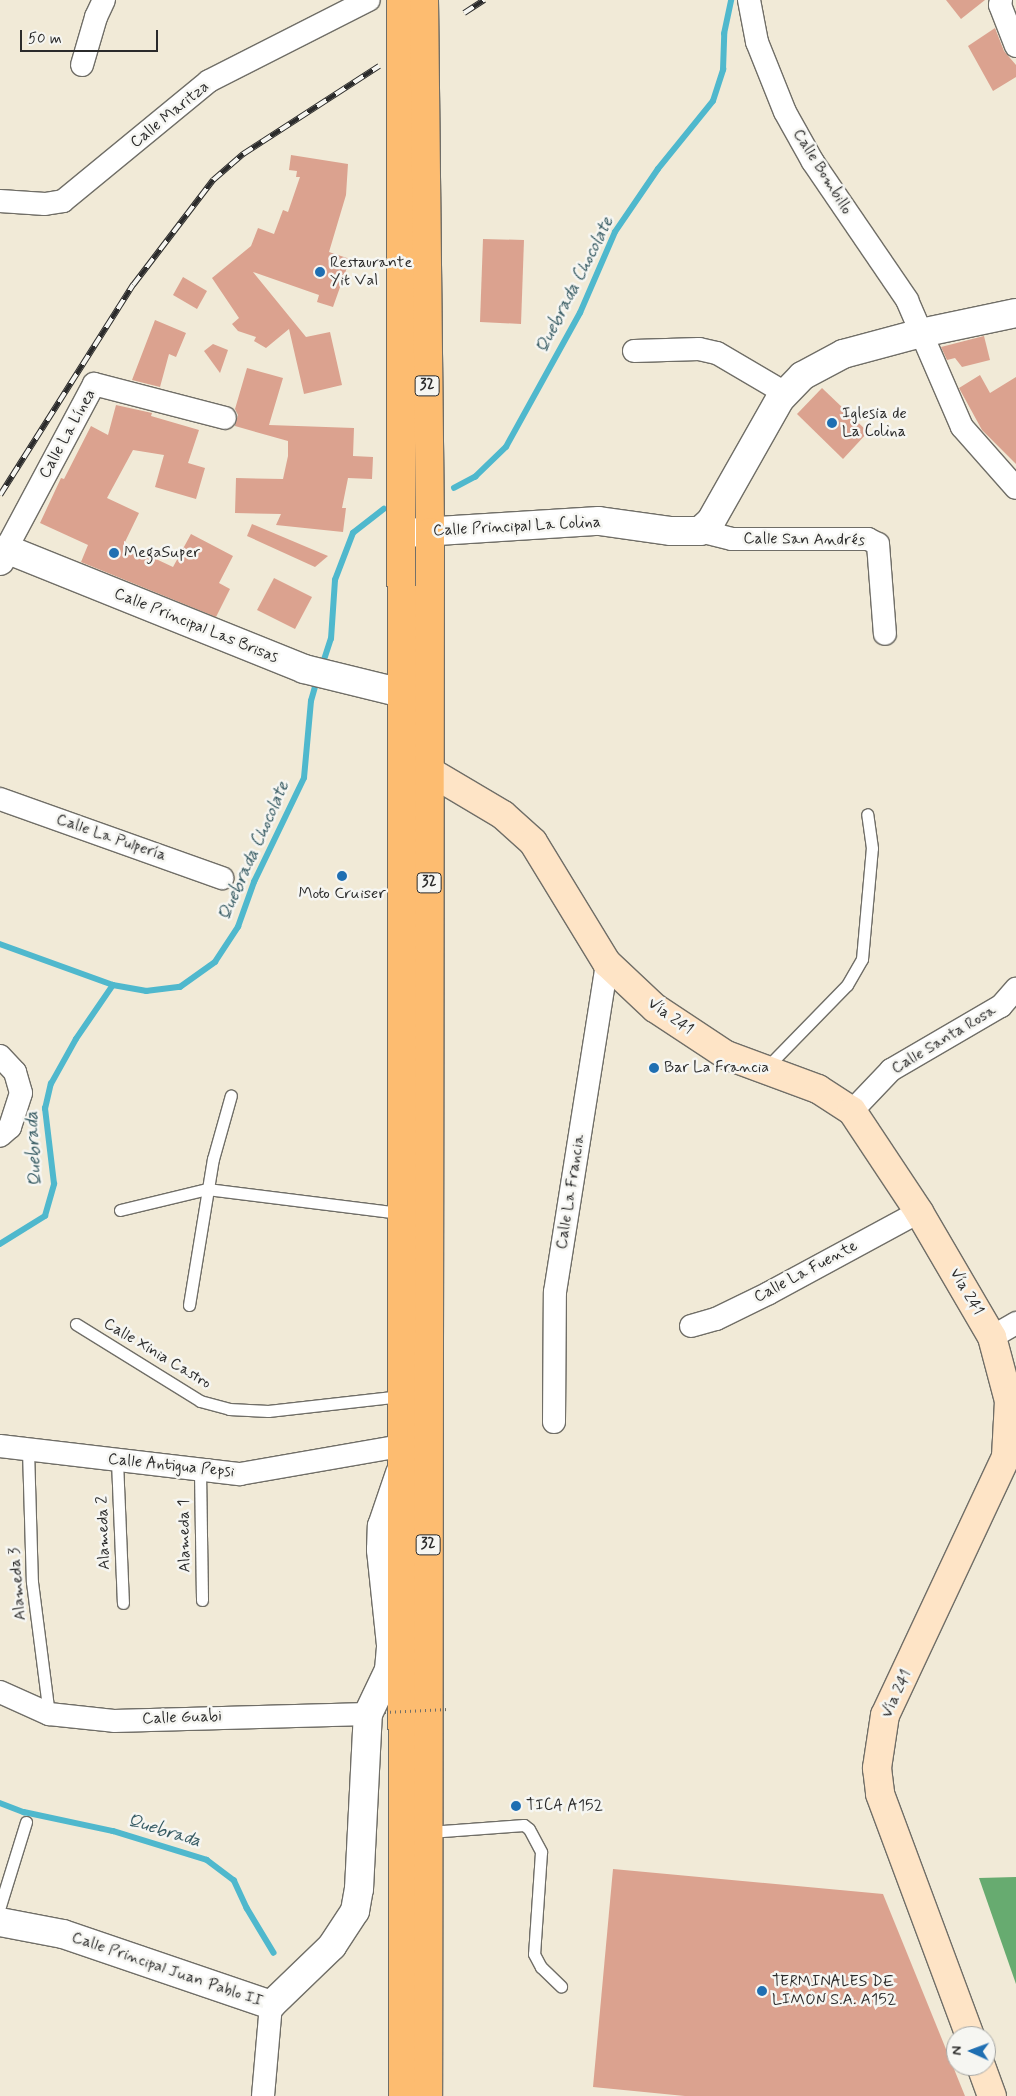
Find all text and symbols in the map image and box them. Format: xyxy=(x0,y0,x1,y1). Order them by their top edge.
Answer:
scale bar xyxy=(22,20,160,52)
text: 50 m xyxy=(28,29,62,49)
street label: Calle Maritza xyxy=(127,77,213,153)
street label: Calle Bombillo xyxy=(788,126,856,218)
water label: Quebrada Chocolate xyxy=(531,212,619,358)
place label: Restaurante Yit Val xyxy=(330,253,412,291)
marker: Restaurante Yit Val xyxy=(314,266,326,278)
road number: 32 xyxy=(414,374,440,398)
street label: Calle La Línea xyxy=(36,386,100,482)
place label: Iglesia de La Colina xyxy=(842,404,908,442)
marker: Iglesia de La Colina xyxy=(826,417,838,429)
street label: Calle Principal La Colina xyxy=(431,513,603,541)
street label: Calle San Andrés xyxy=(745,529,863,551)
place label: MegaSuper xyxy=(124,543,200,563)
marker: MegaSuper xyxy=(108,547,120,559)
street label: Calle Principal Las Brisas xyxy=(111,584,281,668)
water label: Quebrada Chocolate xyxy=(213,777,295,925)
street label: Calle La Pulpería xyxy=(54,810,168,866)
marker: Moto Cruiser xyxy=(336,870,348,882)
road number: 32 xyxy=(416,870,442,896)
place label: Moto Cruiser xyxy=(299,884,385,904)
street label: Vía 241 xyxy=(644,994,696,1040)
street label: Calle Santa Rosa xyxy=(890,1002,998,1078)
place label: Bar La Francia xyxy=(664,1058,771,1078)
marker: Bar La Francia xyxy=(648,1062,660,1074)
water label: Quebrada xyxy=(21,1111,47,1187)
street label: Calle La Francia xyxy=(552,1133,590,1251)
street label: Calle La Fuente xyxy=(754,1238,858,1306)
street label: Vía 241 xyxy=(945,1265,987,1319)
street label: Calle Xinia Castro xyxy=(100,1314,214,1394)
street label: Calle Antigua Pepsi xyxy=(107,1450,235,1482)
street label: Alameda 2 xyxy=(93,1496,115,1570)
street label: Alameda 1 xyxy=(175,1499,195,1573)
road number: 32 xyxy=(416,1532,440,1558)
street label: Alameda 3 xyxy=(5,1547,31,1621)
street label: Vía 241 xyxy=(878,1667,916,1721)
street label: Calle Guabi xyxy=(143,1707,221,1729)
place label: TICA A152 xyxy=(526,1796,603,1816)
marker: TICA A152 xyxy=(510,1800,522,1812)
water label: Quebrada xyxy=(125,1810,203,1852)
street label: Calle Principal Juan Pablo II xyxy=(69,1928,265,2012)
place label: TERMINALES DE LIMON S.A. A152 xyxy=(772,1972,896,2010)
marker: TERMINALES DE LIMON S.A. A152 xyxy=(756,1985,768,1997)
north arrow xyxy=(946,2026,996,2076)
text: N xyxy=(948,2046,966,2055)

